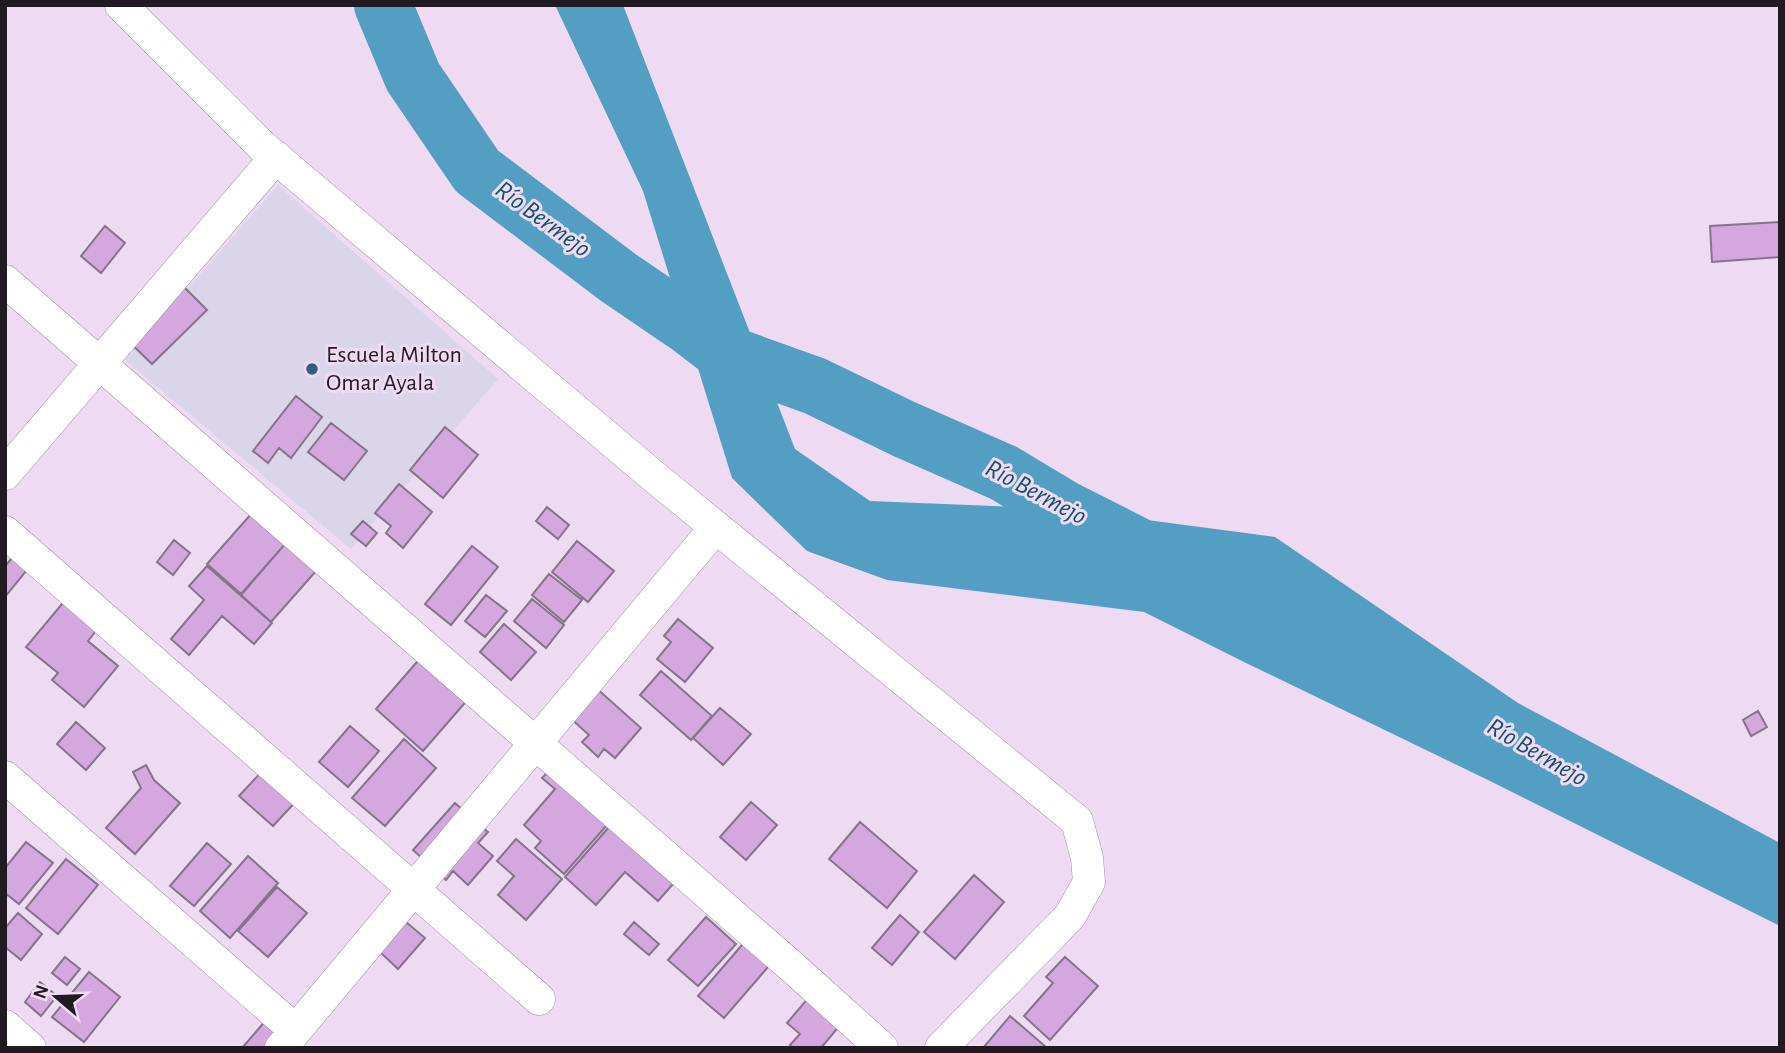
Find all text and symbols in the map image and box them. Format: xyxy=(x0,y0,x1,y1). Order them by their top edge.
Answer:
water label: Río Bermejo xyxy=(491,176,595,262)
place label: Escuela Milton Omar Ayala xyxy=(326,343,462,395)
marker: Escuela Milton Omar Ayala xyxy=(304,361,320,377)
water label: Río Bermejo xyxy=(981,455,1091,529)
water label: Río Bermejo xyxy=(1483,713,1591,791)
north arrow xyxy=(21,962,91,1032)
text: N xyxy=(30,983,52,1001)

